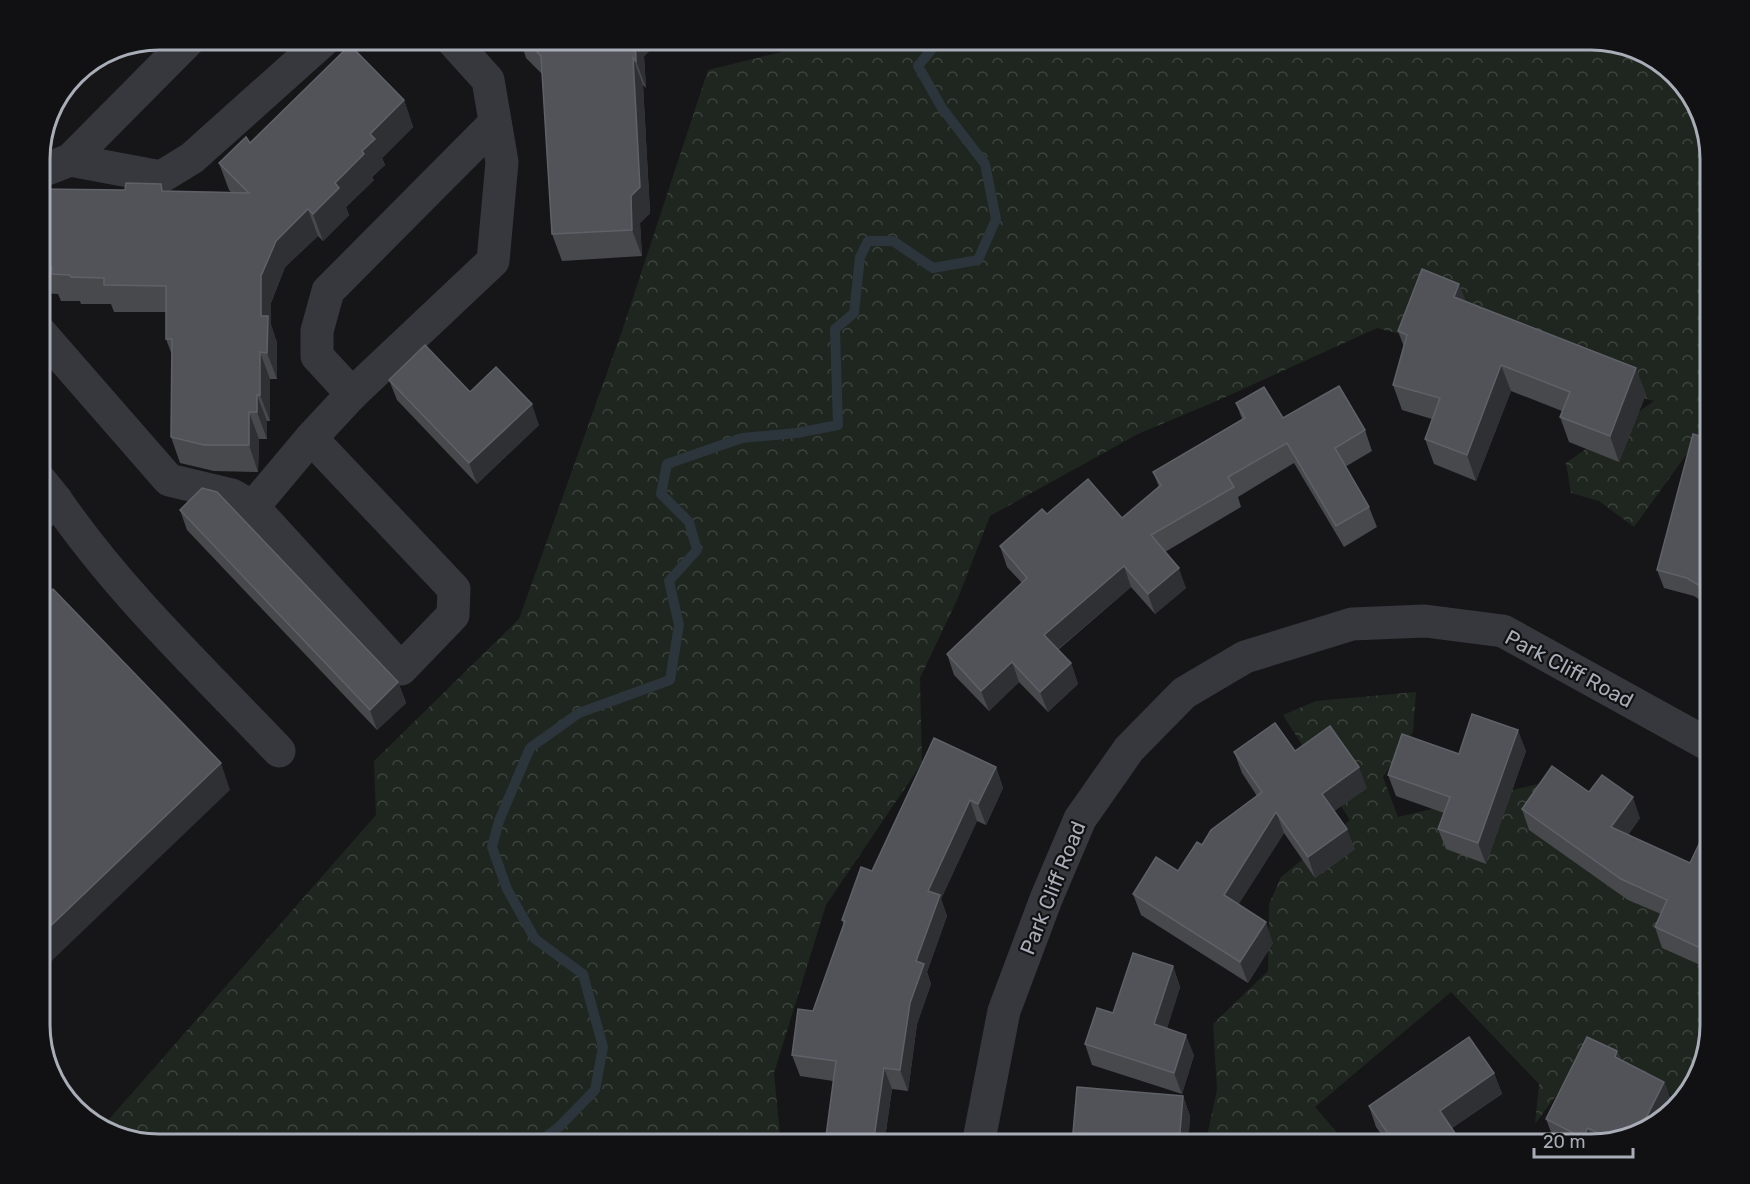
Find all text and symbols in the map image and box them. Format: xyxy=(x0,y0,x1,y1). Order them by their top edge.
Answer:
street label: Park Cliff Road xyxy=(1501,624,1638,713)
street label: Park Cliff Road xyxy=(1014,817,1091,958)
scale bar xyxy=(1534,1121,1633,1159)
text: 20 m xyxy=(1543,1131,1585,1153)

